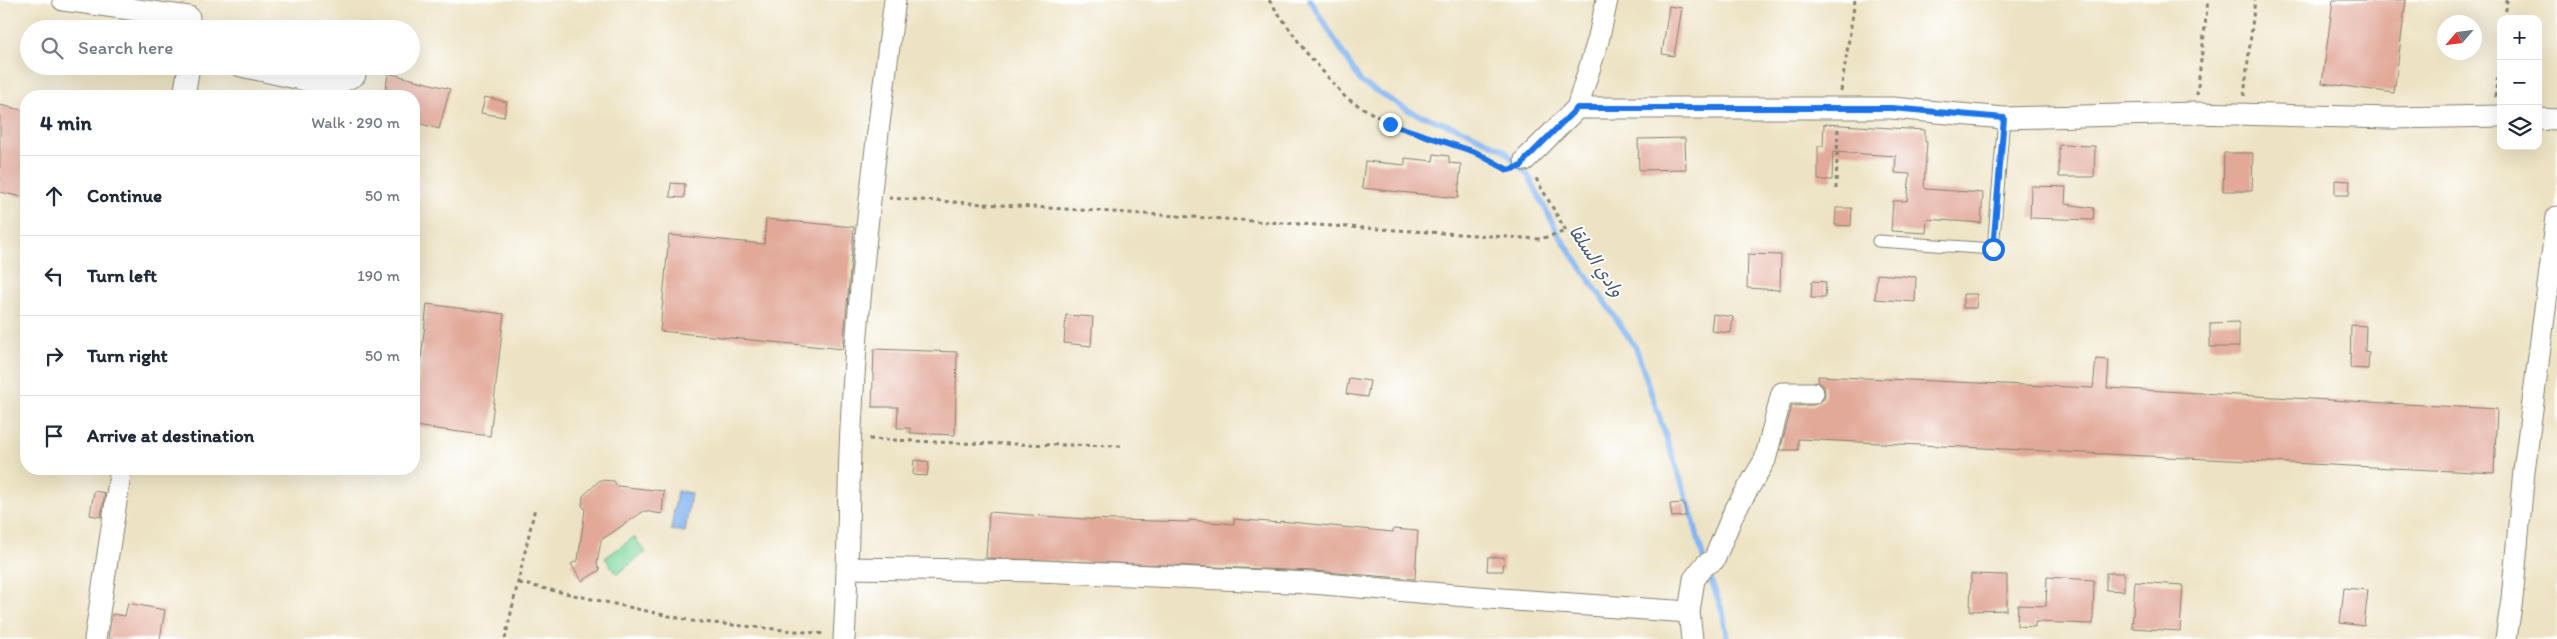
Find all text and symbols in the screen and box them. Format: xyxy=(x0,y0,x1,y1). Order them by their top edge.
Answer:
north arrow xyxy=(2437,15,2482,60)
map controls xyxy=(2497,15,2542,150)
button: + xyxy=(2497,15,2542,60)
search box xyxy=(20,20,420,75)
icon: search xyxy=(38,34,66,62)
text: Search here xyxy=(78,36,173,59)
button: − xyxy=(2497,60,2542,105)
button: layers xyxy=(2497,105,2542,150)
text: 4 min xyxy=(40,110,92,135)
text: Walk · 290 m xyxy=(311,113,400,132)
route end xyxy=(1379,113,1402,136)
icon: ahead xyxy=(40,182,68,210)
text: Continue xyxy=(87,184,162,207)
text: 50 m xyxy=(365,186,400,205)
water label: وادي السلقا xyxy=(1562,221,1628,303)
route start xyxy=(1982,238,2005,261)
icon: left xyxy=(40,262,68,290)
text: Turn left xyxy=(87,264,157,287)
text: 190 m xyxy=(357,266,400,285)
icon: right xyxy=(40,342,68,370)
text: Turn right xyxy=(87,344,168,367)
text: 50 m xyxy=(365,346,400,365)
icon: arrive xyxy=(40,422,68,450)
text: Arrive at destination xyxy=(87,424,254,447)

